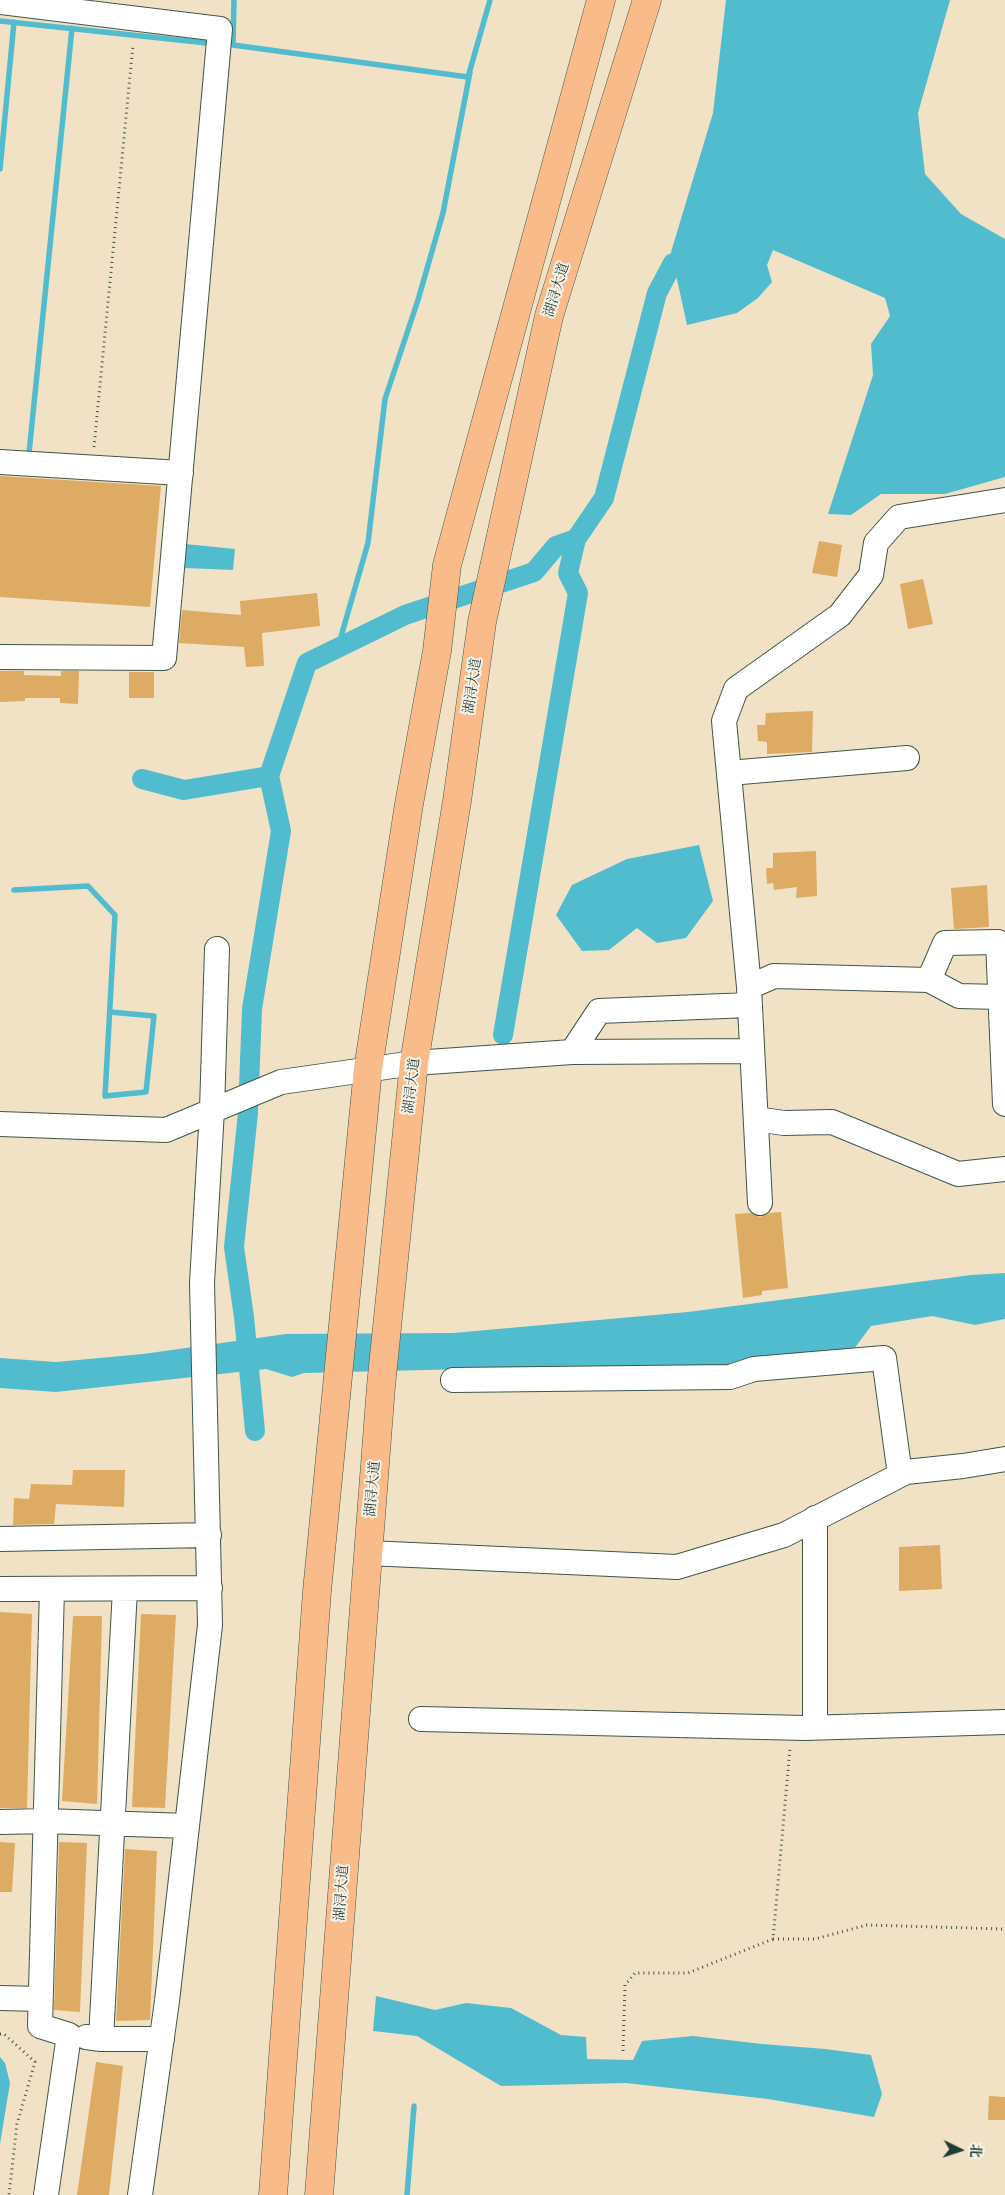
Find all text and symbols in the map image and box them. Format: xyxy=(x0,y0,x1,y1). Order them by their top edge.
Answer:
street label: 湖浔大道 xyxy=(541,261,573,319)
street label: 湖浔大道 xyxy=(461,657,485,715)
street label: 湖浔大道 xyxy=(400,1057,424,1115)
street label: 湖浔大道 xyxy=(362,1460,384,1518)
street label: 湖浔大道 xyxy=(332,1864,352,1922)
north arrow xyxy=(935,2125,985,2175)
text: 北 xyxy=(967,2144,982,2159)

